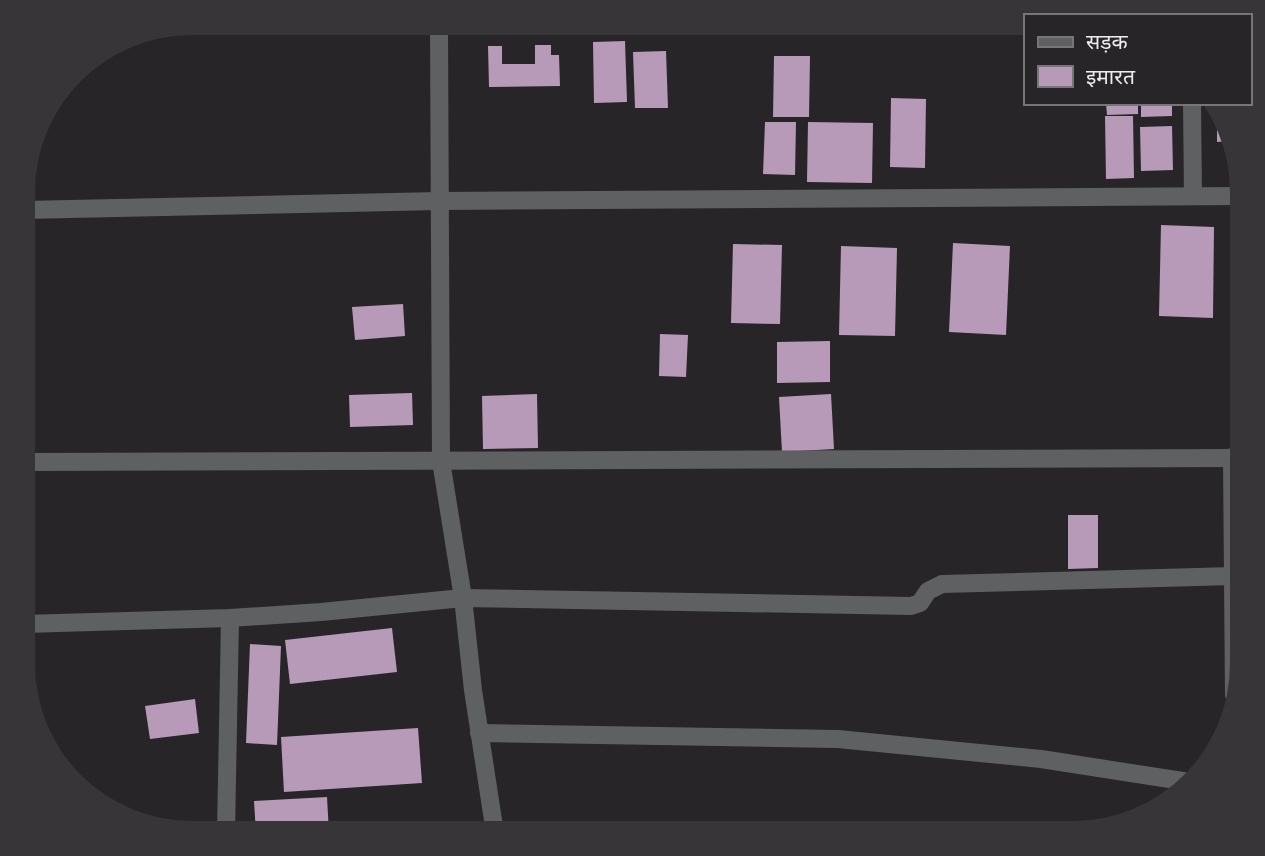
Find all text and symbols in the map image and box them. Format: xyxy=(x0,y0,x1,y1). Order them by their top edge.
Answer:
legend xyxy=(1024,14,1251,105)
text: सड़क xyxy=(1086,28,1128,54)
text: इमारत xyxy=(1086,63,1136,89)

